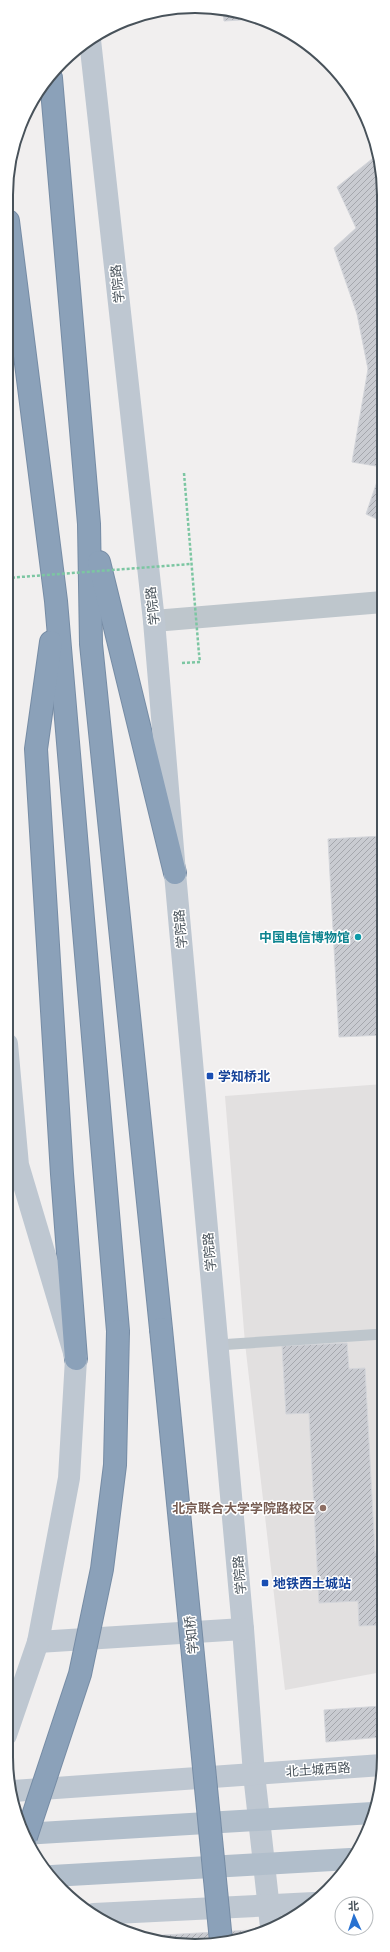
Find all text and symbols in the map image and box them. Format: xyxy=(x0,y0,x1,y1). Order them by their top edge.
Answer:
street label: 学院路 xyxy=(107,264,128,304)
street label: 学院路 xyxy=(142,586,163,626)
street label: 学院路 xyxy=(170,909,191,949)
place label: 中国电信博物馆 xyxy=(259,929,350,946)
marker: 中国电信博物馆 xyxy=(353,932,363,942)
place label: 学知桥北 xyxy=(218,1068,270,1085)
marker: 学知桥北 xyxy=(205,1071,215,1081)
street label: 学院路 xyxy=(199,1232,220,1272)
place label: 北京联合大学学院路校区 xyxy=(172,1500,315,1517)
marker: 北京联合大学学院路校区 xyxy=(318,1503,328,1513)
street label: 学院路 xyxy=(229,1555,250,1595)
place label: 地铁西土城站 xyxy=(273,1575,351,1592)
marker: 地铁西土城站 xyxy=(260,1578,270,1588)
street label: 学知桥 xyxy=(181,1615,202,1655)
street label: 北土城西路 xyxy=(285,1759,351,1780)
north arrow xyxy=(334,1896,374,1936)
text: 北 xyxy=(348,1899,359,1913)

